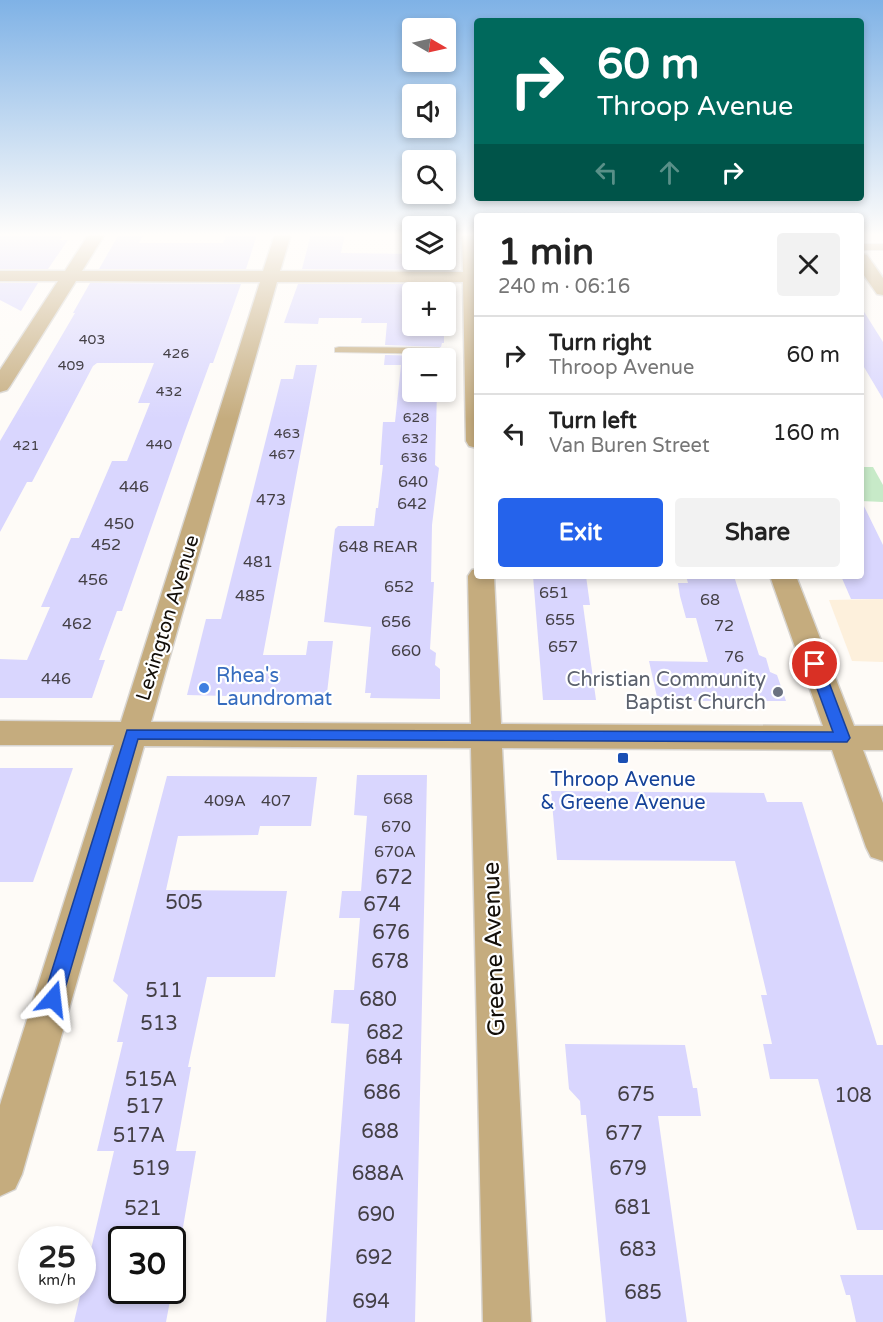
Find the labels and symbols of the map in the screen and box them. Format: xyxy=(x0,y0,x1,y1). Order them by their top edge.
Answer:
north arrow xyxy=(402,18,456,72)
house number: 403 xyxy=(79,331,105,348)
house number: 426 xyxy=(163,345,189,362)
house number: 409 xyxy=(58,357,84,374)
house number: 432 xyxy=(156,383,182,400)
house number: 628 xyxy=(403,409,429,426)
house number: 463 xyxy=(274,425,300,442)
house number: 632 xyxy=(402,430,428,447)
house number: 440 xyxy=(146,436,172,453)
house number: 421 xyxy=(13,437,39,454)
house number: 467 xyxy=(269,446,295,463)
house number: 636 xyxy=(401,449,427,466)
house number: 640 xyxy=(398,472,428,492)
house number: 446 xyxy=(119,477,149,497)
house number: 473 xyxy=(256,490,286,510)
house number: 642 xyxy=(397,494,427,514)
house number: 450 xyxy=(104,514,134,534)
street label: Lexington Avenue xyxy=(131,532,205,704)
house number: 452 xyxy=(91,535,121,555)
house number: 648 REAR xyxy=(338,537,418,557)
house number: 481 xyxy=(243,552,273,572)
house number: 456 xyxy=(78,570,108,590)
house number: 652 xyxy=(384,577,414,597)
house number: 651 xyxy=(539,583,569,603)
house number: 485 xyxy=(235,586,265,606)
house number: 68 xyxy=(700,590,720,610)
house number: 655 xyxy=(545,610,575,630)
house number: 656 xyxy=(381,612,411,632)
house number: 462 xyxy=(62,614,92,634)
house number: 72 xyxy=(714,616,734,636)
house number: 657 xyxy=(548,637,578,657)
pin xyxy=(789,638,840,689)
house number: 660 xyxy=(391,641,421,661)
house number: 76 xyxy=(724,647,744,667)
place label: Rhea's Laundromat xyxy=(216,664,333,711)
place label: Christian Community Baptist Church xyxy=(567,668,766,715)
house number: 446 xyxy=(41,669,71,689)
marker: Rhea's Laundromat xyxy=(197,681,211,695)
marker: Christian Community Baptist Church xyxy=(771,685,785,699)
marker: Throop Avenue & Greene Avenue xyxy=(616,751,630,765)
place label: Throop Avenue & Greene Avenue xyxy=(540,768,706,815)
house number: 668 xyxy=(383,789,413,809)
house number: 409A xyxy=(204,791,246,811)
house number: 407 xyxy=(261,791,291,811)
house number: 670 xyxy=(381,817,411,837)
house number: 670A xyxy=(374,842,416,862)
street label: Greene Avenue xyxy=(476,861,512,1037)
house number: 672 xyxy=(375,866,413,890)
house number: 505 xyxy=(165,891,203,915)
house number: 674 xyxy=(363,893,401,917)
house number: 676 xyxy=(372,921,410,945)
house number: 678 xyxy=(371,950,409,974)
position arrow xyxy=(21,967,85,1031)
house number: 511 xyxy=(145,979,183,1003)
house number: 680 xyxy=(359,988,397,1012)
house number: 513 xyxy=(140,1012,178,1036)
house number: 682 xyxy=(366,1021,404,1045)
house number: 684 xyxy=(365,1046,403,1070)
house number: 515A xyxy=(125,1068,177,1092)
house number: 686 xyxy=(363,1081,401,1105)
house number: 675 xyxy=(617,1083,655,1107)
house number: 108 xyxy=(834,1084,872,1108)
house number: 517 xyxy=(126,1095,164,1119)
house number: 688 xyxy=(361,1120,399,1144)
house number: 677 xyxy=(605,1122,643,1146)
house number: 517A xyxy=(113,1124,165,1148)
house number: 519 xyxy=(132,1157,170,1181)
house number: 679 xyxy=(609,1157,647,1181)
house number: 688A xyxy=(352,1162,404,1186)
house number: 681 xyxy=(614,1196,652,1220)
house number: 521 xyxy=(124,1197,162,1221)
house number: 690 xyxy=(357,1203,395,1227)
speed limit sign: 30 xyxy=(108,1226,186,1304)
house number: 683 xyxy=(619,1238,657,1262)
house number: 692 xyxy=(355,1246,393,1270)
house number: 685 xyxy=(624,1281,662,1305)
house number: 694 xyxy=(352,1290,390,1314)

